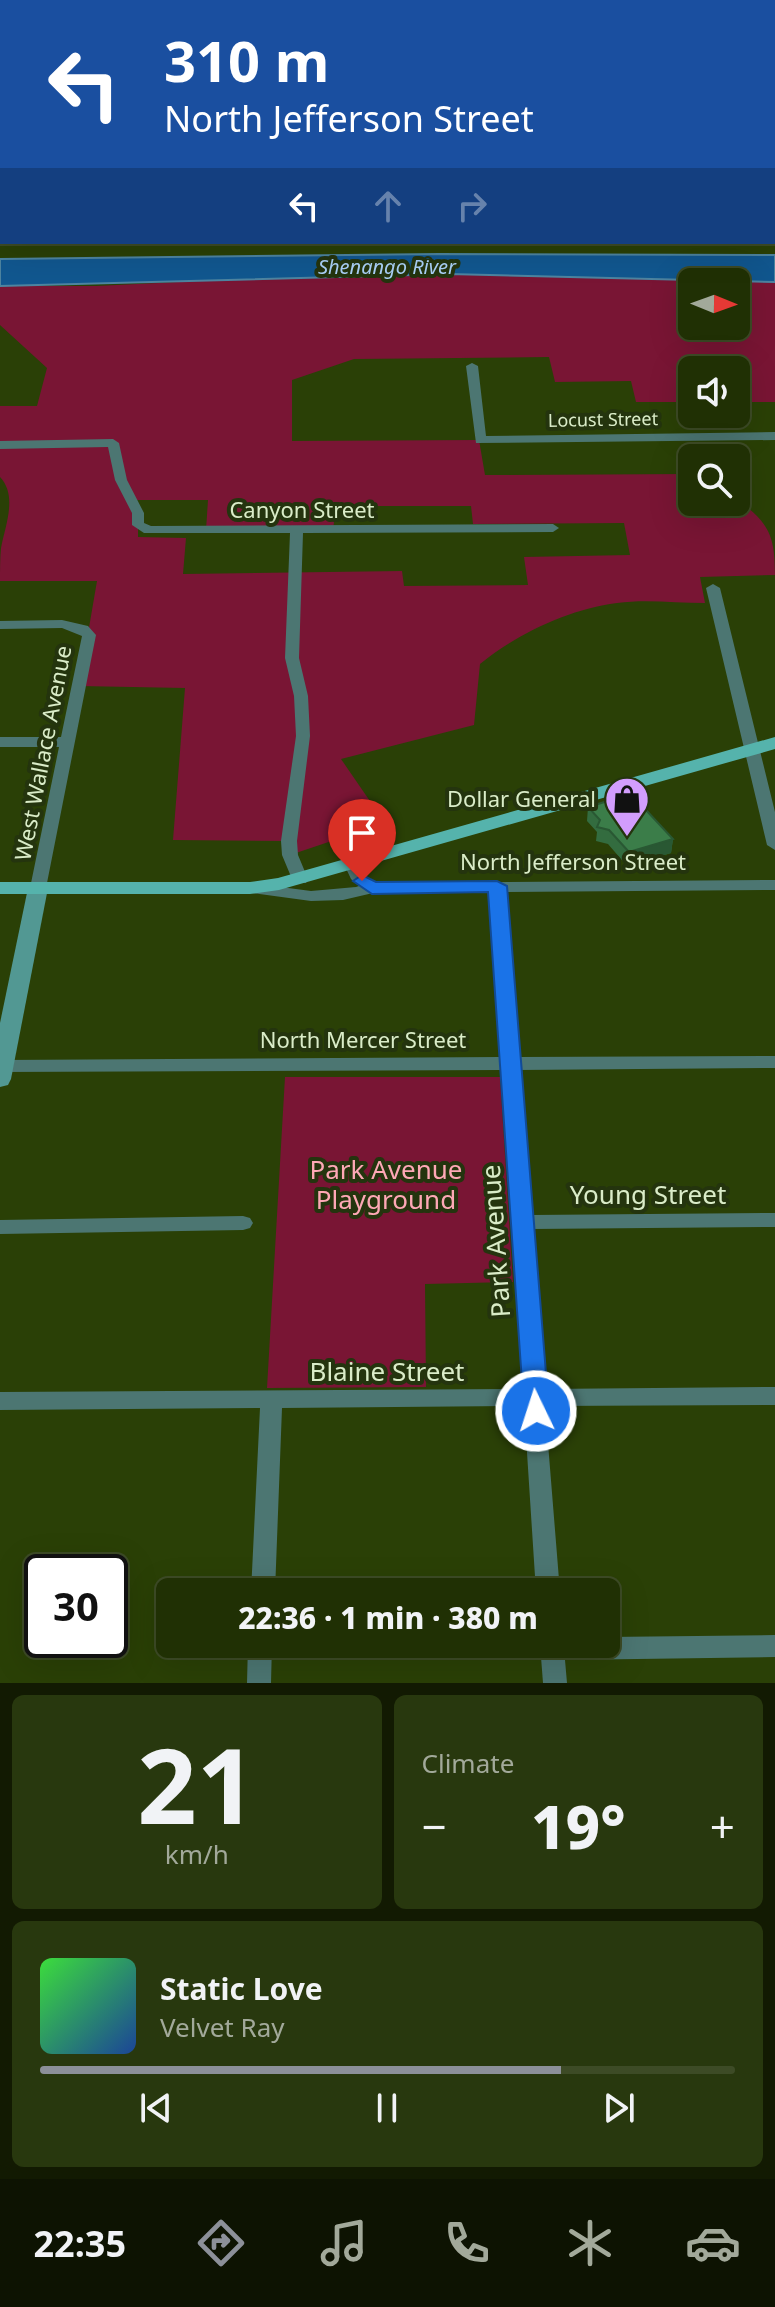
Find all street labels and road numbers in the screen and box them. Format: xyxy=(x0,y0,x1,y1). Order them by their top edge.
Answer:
street label: Locust Street xyxy=(548,406,659,432)
street label: Canyon Street xyxy=(229,494,375,524)
street label: West Wallace Avenue xyxy=(6,643,78,863)
street label: North Jefferson Street xyxy=(460,846,686,876)
street label: North Mercer Street xyxy=(260,1024,466,1054)
street label: Park Avenue xyxy=(472,1164,518,1319)
street label: Young Street xyxy=(570,1176,726,1212)
street label: Blaine Street xyxy=(310,1353,465,1389)

